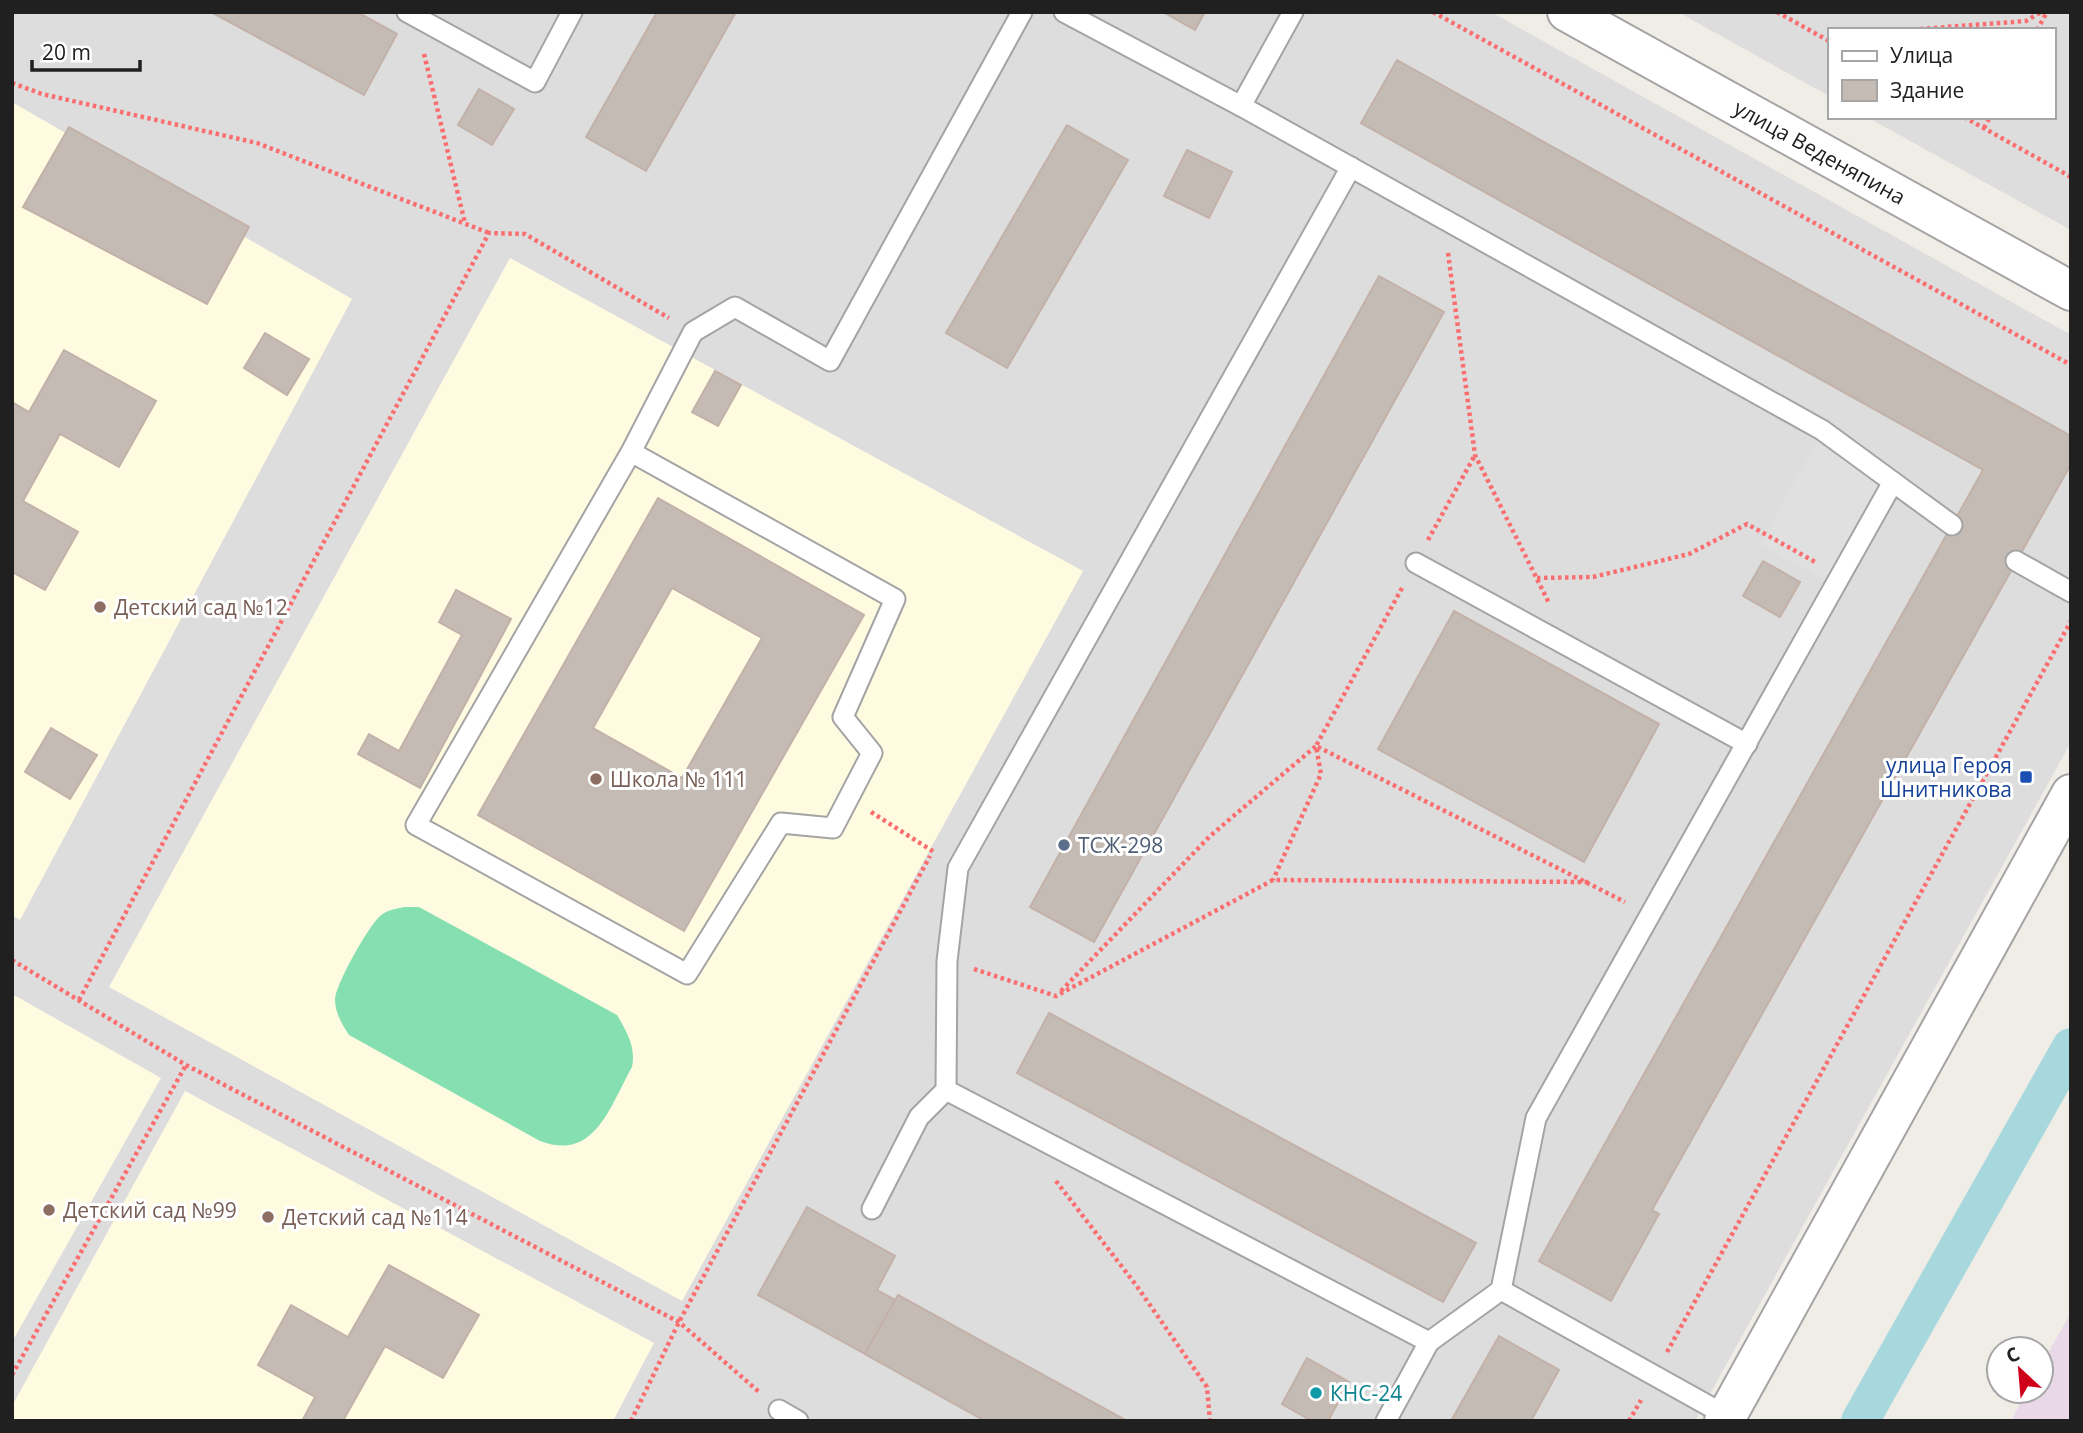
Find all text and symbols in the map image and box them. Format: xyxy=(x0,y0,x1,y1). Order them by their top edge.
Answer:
scale bar xyxy=(32,28,140,72)
legend xyxy=(1828,28,2055,119)
text: 20 m xyxy=(42,38,91,66)
text: Улица xyxy=(1890,41,1953,69)
text: Здание xyxy=(1890,76,1964,104)
street label: улица Веденяпина xyxy=(1729,93,1911,211)
place label: Детский сад №12 xyxy=(114,593,288,621)
marker: Детский сад №12 xyxy=(92,599,108,615)
place label: улица Героя Шнитникова xyxy=(1880,751,2012,803)
place label: Школа № 111 xyxy=(610,765,747,793)
marker: улица Героя Шнитникова xyxy=(2018,769,2034,785)
marker: Школа № 111 xyxy=(588,771,604,787)
place label: ТСЖ-298 xyxy=(1078,831,1163,859)
marker: ТСЖ-298 xyxy=(1056,837,1072,853)
place label: Детский сад №99 xyxy=(63,1196,237,1224)
marker: Детский сад №99 xyxy=(41,1202,57,1218)
place label: Детский сад №114 xyxy=(282,1203,468,1231)
marker: Детский сад №114 xyxy=(260,1209,276,1225)
north arrow xyxy=(1985,1335,2055,1405)
text: С xyxy=(2001,1340,2024,1369)
place label: КНС-24 xyxy=(1330,1379,1402,1407)
marker: КНС-24 xyxy=(1308,1385,1324,1401)

